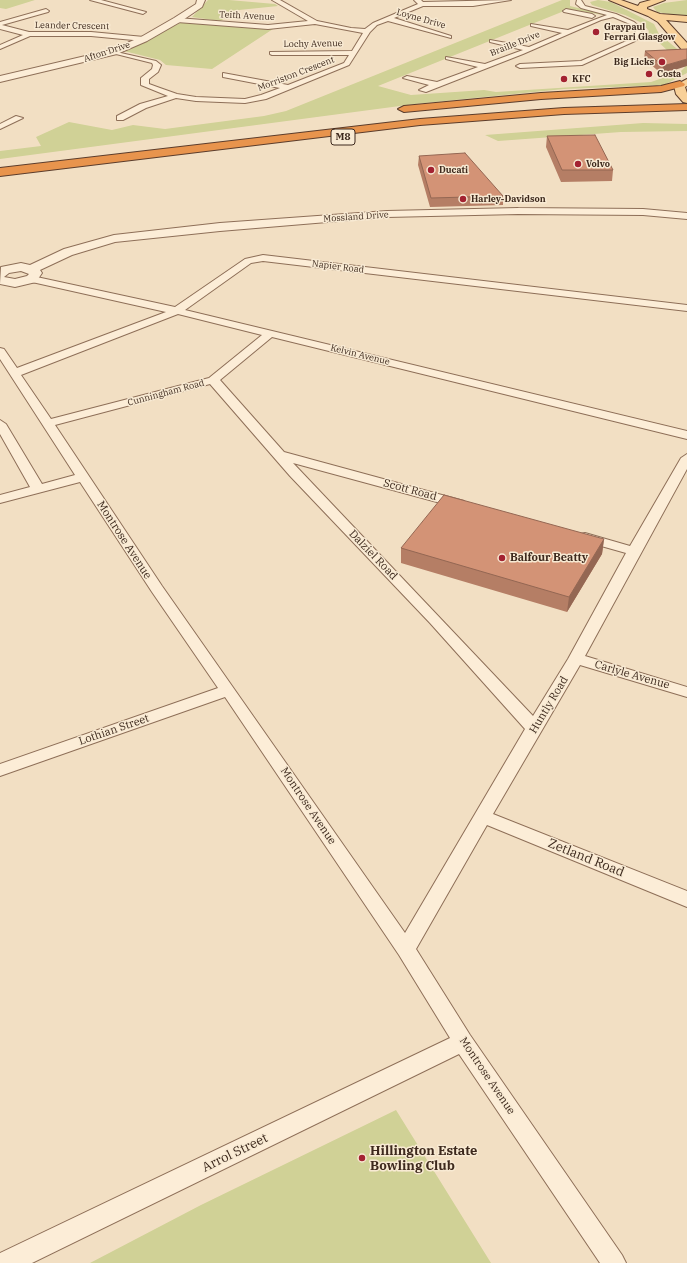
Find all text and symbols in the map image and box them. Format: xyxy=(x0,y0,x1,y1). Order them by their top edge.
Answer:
street label: Loyne Drive xyxy=(395,7,447,31)
street label: Teith Avenue xyxy=(219,9,275,23)
street label: Leander Crescent xyxy=(35,20,109,32)
place label: Graypaul Ferrari Glasgow xyxy=(604,22,675,43)
marker: Graypaul Ferrari Glasgow xyxy=(591,27,601,37)
street label: Braille Drive xyxy=(489,29,541,59)
street label: Lochy Avenue xyxy=(283,38,343,50)
street label: Afton Drive xyxy=(82,39,132,65)
street label: Morriston Crescent xyxy=(256,54,336,94)
place label: Big Licks xyxy=(614,57,654,67)
marker: Big Licks xyxy=(657,57,667,67)
marker: Costa xyxy=(644,69,654,79)
place label: Costa xyxy=(657,69,681,79)
marker: KFC xyxy=(559,74,569,84)
place label: KFC xyxy=(572,74,590,84)
road number: M8 xyxy=(331,129,355,145)
marker: Volvo xyxy=(573,159,583,169)
place label: Volvo xyxy=(586,159,610,169)
marker: Ducati xyxy=(426,165,436,175)
place label: Ducati xyxy=(439,165,468,175)
marker: Harley-Davidson xyxy=(458,194,468,204)
place label: Harley-Davidson xyxy=(471,194,546,204)
street label: Mossland Drive xyxy=(323,209,389,225)
street label: Napier Road xyxy=(311,258,365,276)
street label: Kelvin Avenue xyxy=(329,342,391,368)
street label: Cunningham Road xyxy=(126,378,206,408)
street label: Scott Road xyxy=(382,477,438,503)
street label: Montrose Avenue xyxy=(94,499,154,581)
street label: Dalziel Road xyxy=(346,527,400,583)
place label: Balfour Beatty xyxy=(510,551,588,565)
marker: Balfour Beatty xyxy=(497,553,507,563)
street label: Carlyle Avenue xyxy=(593,658,671,692)
street label: Huntly Road xyxy=(527,674,571,736)
street label: Lothian Street xyxy=(77,712,151,748)
street label: Montrose Avenue xyxy=(277,765,339,847)
street label: Zetland Road xyxy=(546,836,626,880)
street label: Montrose Avenue xyxy=(456,1035,518,1117)
street label: Arrol Street xyxy=(200,1130,270,1176)
place label: Hillington Estate Bowling Club xyxy=(370,1143,477,1174)
marker: Hillington Estate Bowling Club xyxy=(357,1153,367,1163)

